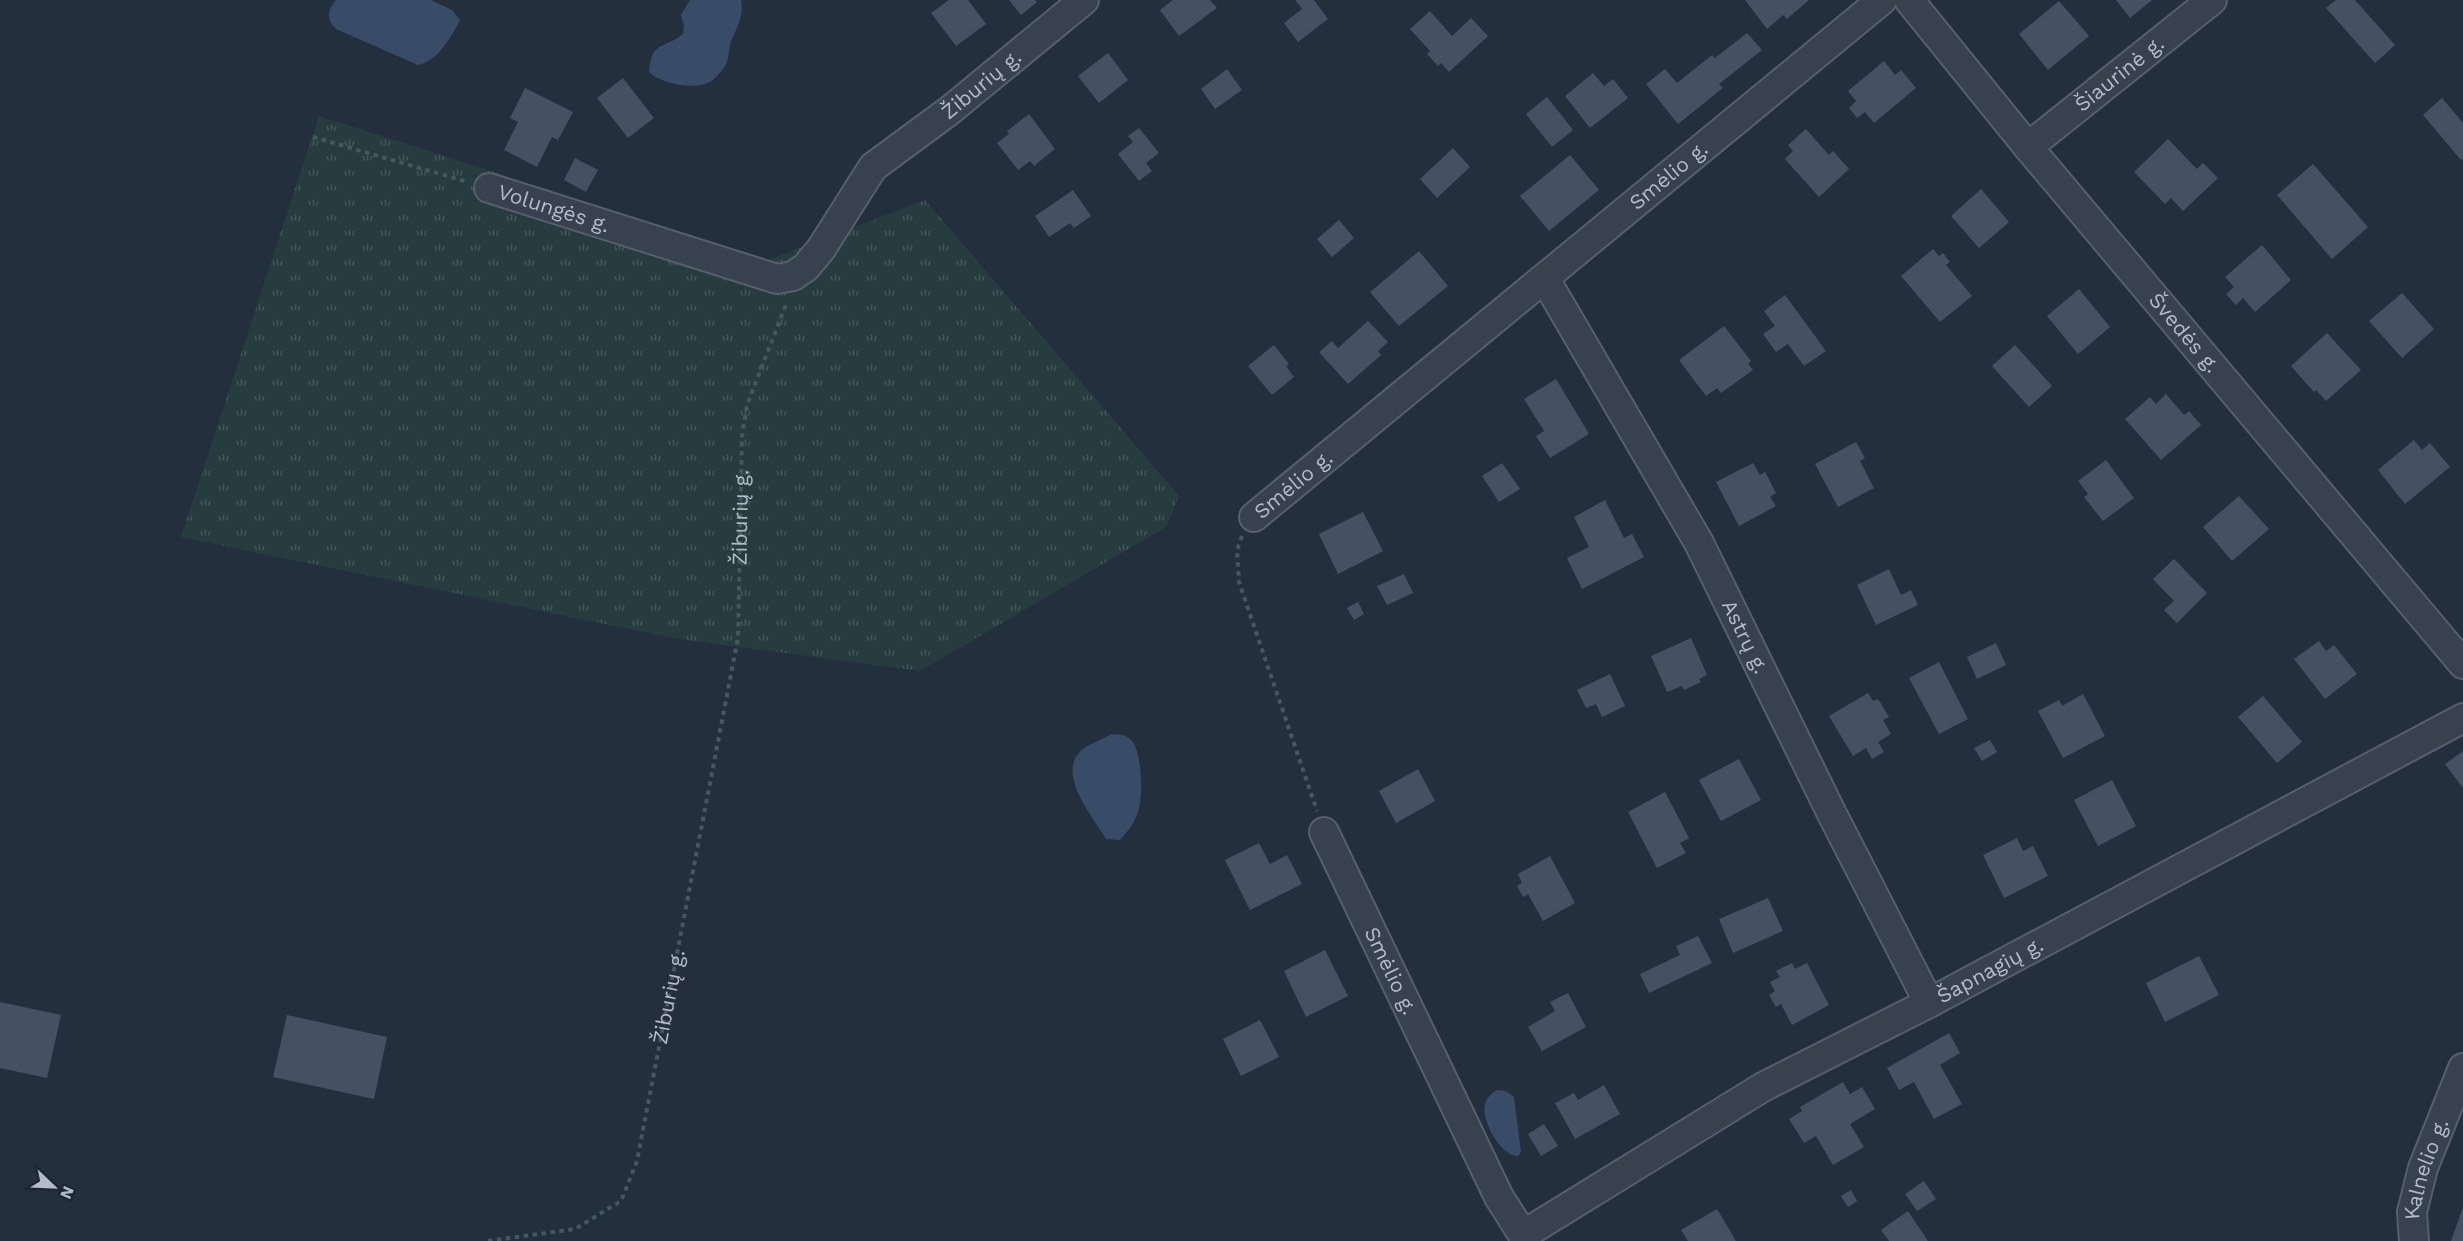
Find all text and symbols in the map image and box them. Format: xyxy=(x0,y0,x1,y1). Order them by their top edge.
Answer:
street label: Šiaurinė g. xyxy=(2069,30,2169,117)
street label: Žiburių g. xyxy=(936,44,1026,124)
street label: Smėlio g. xyxy=(1624,136,1713,215)
street label: Volungės g. xyxy=(495,179,613,237)
street label: Švedės g. xyxy=(2144,287,2225,378)
street label: Smėlio g. xyxy=(1249,445,1337,524)
street label: Žiburių g. xyxy=(726,469,753,566)
street label: Astrų g. xyxy=(1717,595,1774,678)
street label: Smėlio g. xyxy=(1359,923,1423,1018)
street label: Šapnagių g. xyxy=(1932,931,2047,1008)
street label: Žiburių g. xyxy=(647,947,690,1046)
street label: Kalnelio g. xyxy=(2399,1115,2454,1221)
north arrow xyxy=(24,1157,84,1217)
text: N xyxy=(56,1183,78,1202)

